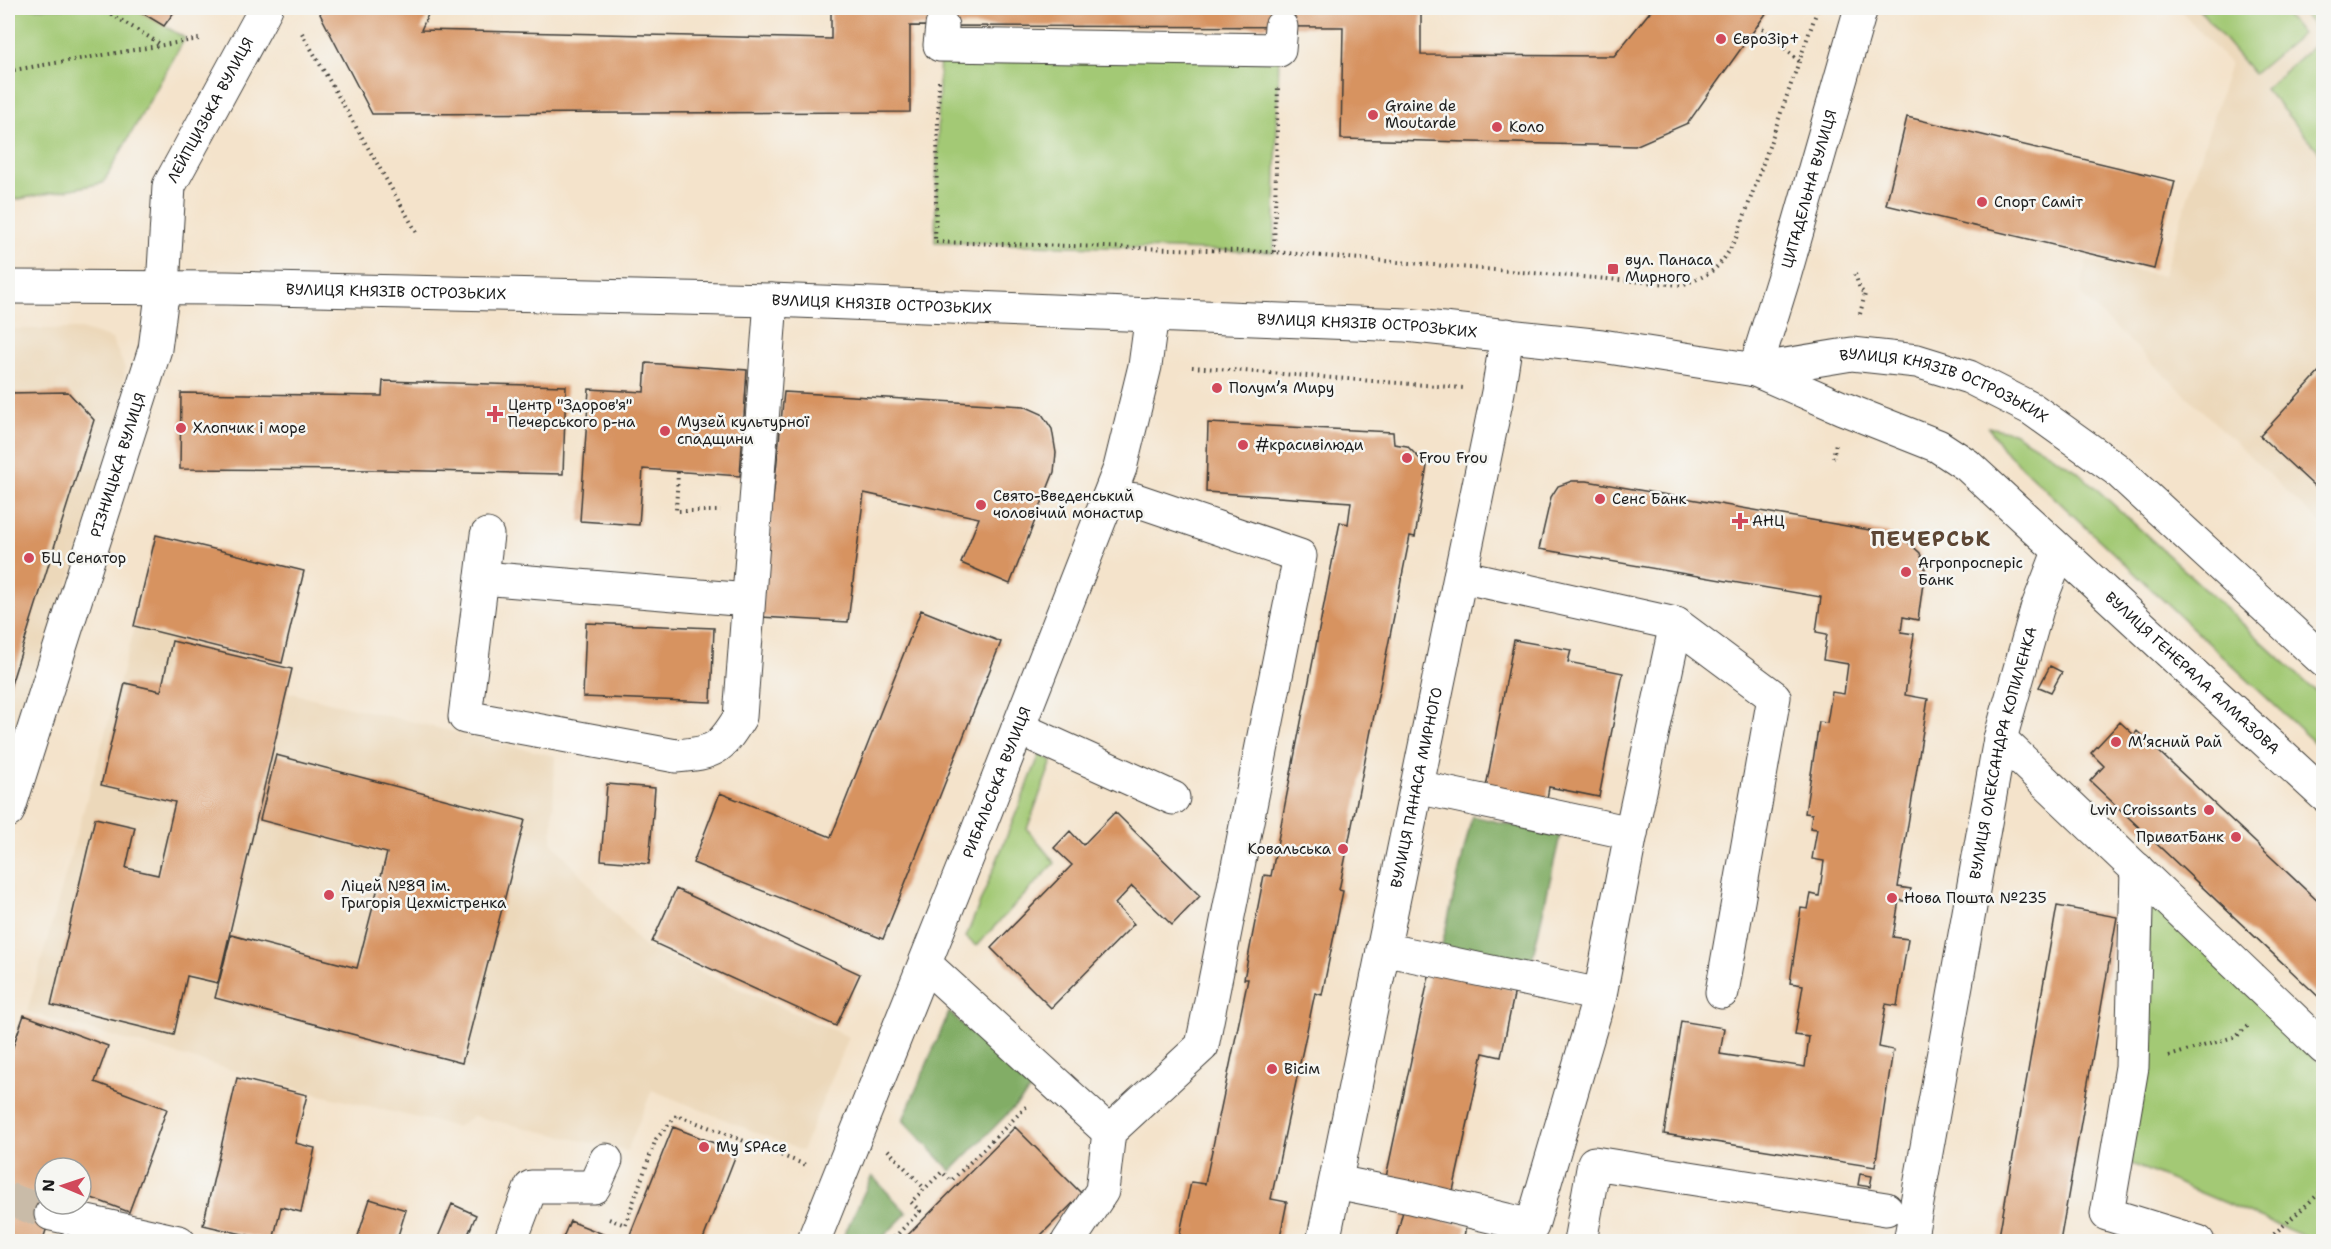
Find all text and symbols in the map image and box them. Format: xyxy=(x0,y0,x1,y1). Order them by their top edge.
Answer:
place label: ЄвроЗір+ xyxy=(1733,29,1800,49)
marker: ЄвроЗір+ xyxy=(1714,32,1728,46)
street label: ЛЕЙПЦИЗЬКА ВУЛИЦЯ xyxy=(163,34,258,186)
place label: Graine de Moutarde xyxy=(1385,96,1457,133)
street label: ЦИТАДЕЛЬНА ВУЛИЦЯ xyxy=(1777,107,1841,271)
marker: Graine de Moutarde xyxy=(1366,108,1380,122)
place label: Коло xyxy=(1509,117,1544,137)
marker: Коло xyxy=(1490,120,1504,134)
place label: Спорт Саміт xyxy=(1994,192,2083,212)
marker: Спорт Саміт xyxy=(1975,195,1989,209)
place label: вул. Панаса Мирного xyxy=(1625,250,1713,287)
marker: вул. Панаса Мирного xyxy=(1606,262,1620,276)
street label: ВУЛИЦЯ КНЯЗІВ ОСТРОЗЬКИХ xyxy=(286,279,507,304)
street label: ВУЛИЦЯ КНЯЗІВ ОСТРОЗЬКИХ xyxy=(771,290,993,319)
street label: ВУЛИЦЯ КНЯЗІВ ОСТРОЗЬКИХ xyxy=(1257,309,1479,343)
street label: ВУЛИЦЯ КНЯЗІВ ОСТРОЗЬКИХ xyxy=(1838,344,2052,427)
place label: Полумʼя Миру xyxy=(1229,378,1334,398)
marker: Полумʼя Миру xyxy=(1210,381,1224,395)
street label: РІЗНИЦЬКА ВУЛИЦЯ xyxy=(86,390,150,540)
place label: Центр "Здоров'я" Печерського р-на xyxy=(508,395,636,432)
marker: Центр "Здоров'я" Печерського р-на xyxy=(486,405,504,423)
place label: Музей культурної спадщини xyxy=(677,412,810,449)
place label: Хлопчик і море xyxy=(193,418,306,438)
marker: Хлопчик і море xyxy=(174,421,188,435)
marker: Музей культурної спадщини xyxy=(658,424,672,438)
place label: #красивілюди xyxy=(1255,435,1364,455)
marker: #красивілюди xyxy=(1236,438,1250,452)
place label: Frou Frou xyxy=(1419,448,1488,468)
marker: Frou Frou xyxy=(1400,451,1414,465)
place label: Свято-Введенський чоловічий монастир xyxy=(993,486,1143,523)
place label: Сенс Банк xyxy=(1612,489,1687,509)
marker: Сенс Банк xyxy=(1593,492,1607,506)
marker: Свято-Введенський чоловічий монастир xyxy=(974,498,988,512)
place label: АНЦ xyxy=(1752,511,1785,531)
marker: АНЦ xyxy=(1733,514,1747,528)
district label: ПЕЧЕРСЬК xyxy=(1871,525,1991,553)
place label: БЦ Сенатор xyxy=(41,548,126,568)
marker: БЦ Сенатор xyxy=(22,551,36,565)
place label: Агропросперіс Банк xyxy=(1918,553,2023,590)
marker: Агропросперіс Банк xyxy=(1899,565,1913,579)
street label: ВУЛИЦЯ ГЕНЕРАЛА АЛМАЗОВА xyxy=(2101,587,2284,759)
street label: ВУЛИЦЯ ОЛЕКСАНДРА КОПИЛЕНКА xyxy=(1965,624,2041,881)
street label: ВУЛИЦЯ ПАНАСА МИРНОГО xyxy=(1386,685,1447,890)
street label: РИБАЛЬСЬКА ВУЛИЦЯ xyxy=(958,704,1035,861)
place label: Мʼясний Рай xyxy=(2128,732,2222,752)
marker: Мʼясний Рай xyxy=(2109,735,2123,749)
place label: Lviv Croissants xyxy=(2090,800,2197,820)
marker: Lviv Croissants xyxy=(2202,803,2216,817)
place label: ПриватБанк xyxy=(2136,827,2224,847)
marker: ПриватБанк xyxy=(2229,830,2243,844)
place label: Ковальська xyxy=(1248,839,1332,859)
marker: Ковальська xyxy=(1336,842,1350,856)
place label: Ліцей №89 ім. Григорія Цехмістренка xyxy=(341,876,507,913)
marker: Ліцей №89 ім. Григорія Цехмістренка xyxy=(322,888,336,902)
place label: Нова Пошта №235 xyxy=(1904,888,2047,908)
marker: Нова Пошта №235 xyxy=(1885,891,1899,905)
place label: Вісім xyxy=(1284,1059,1320,1079)
marker: Вісім xyxy=(1265,1062,1279,1076)
place label: My SPAce xyxy=(716,1137,787,1157)
marker: My SPAce xyxy=(697,1140,711,1154)
north arrow xyxy=(33,1156,93,1216)
text: N xyxy=(38,1179,59,1192)

